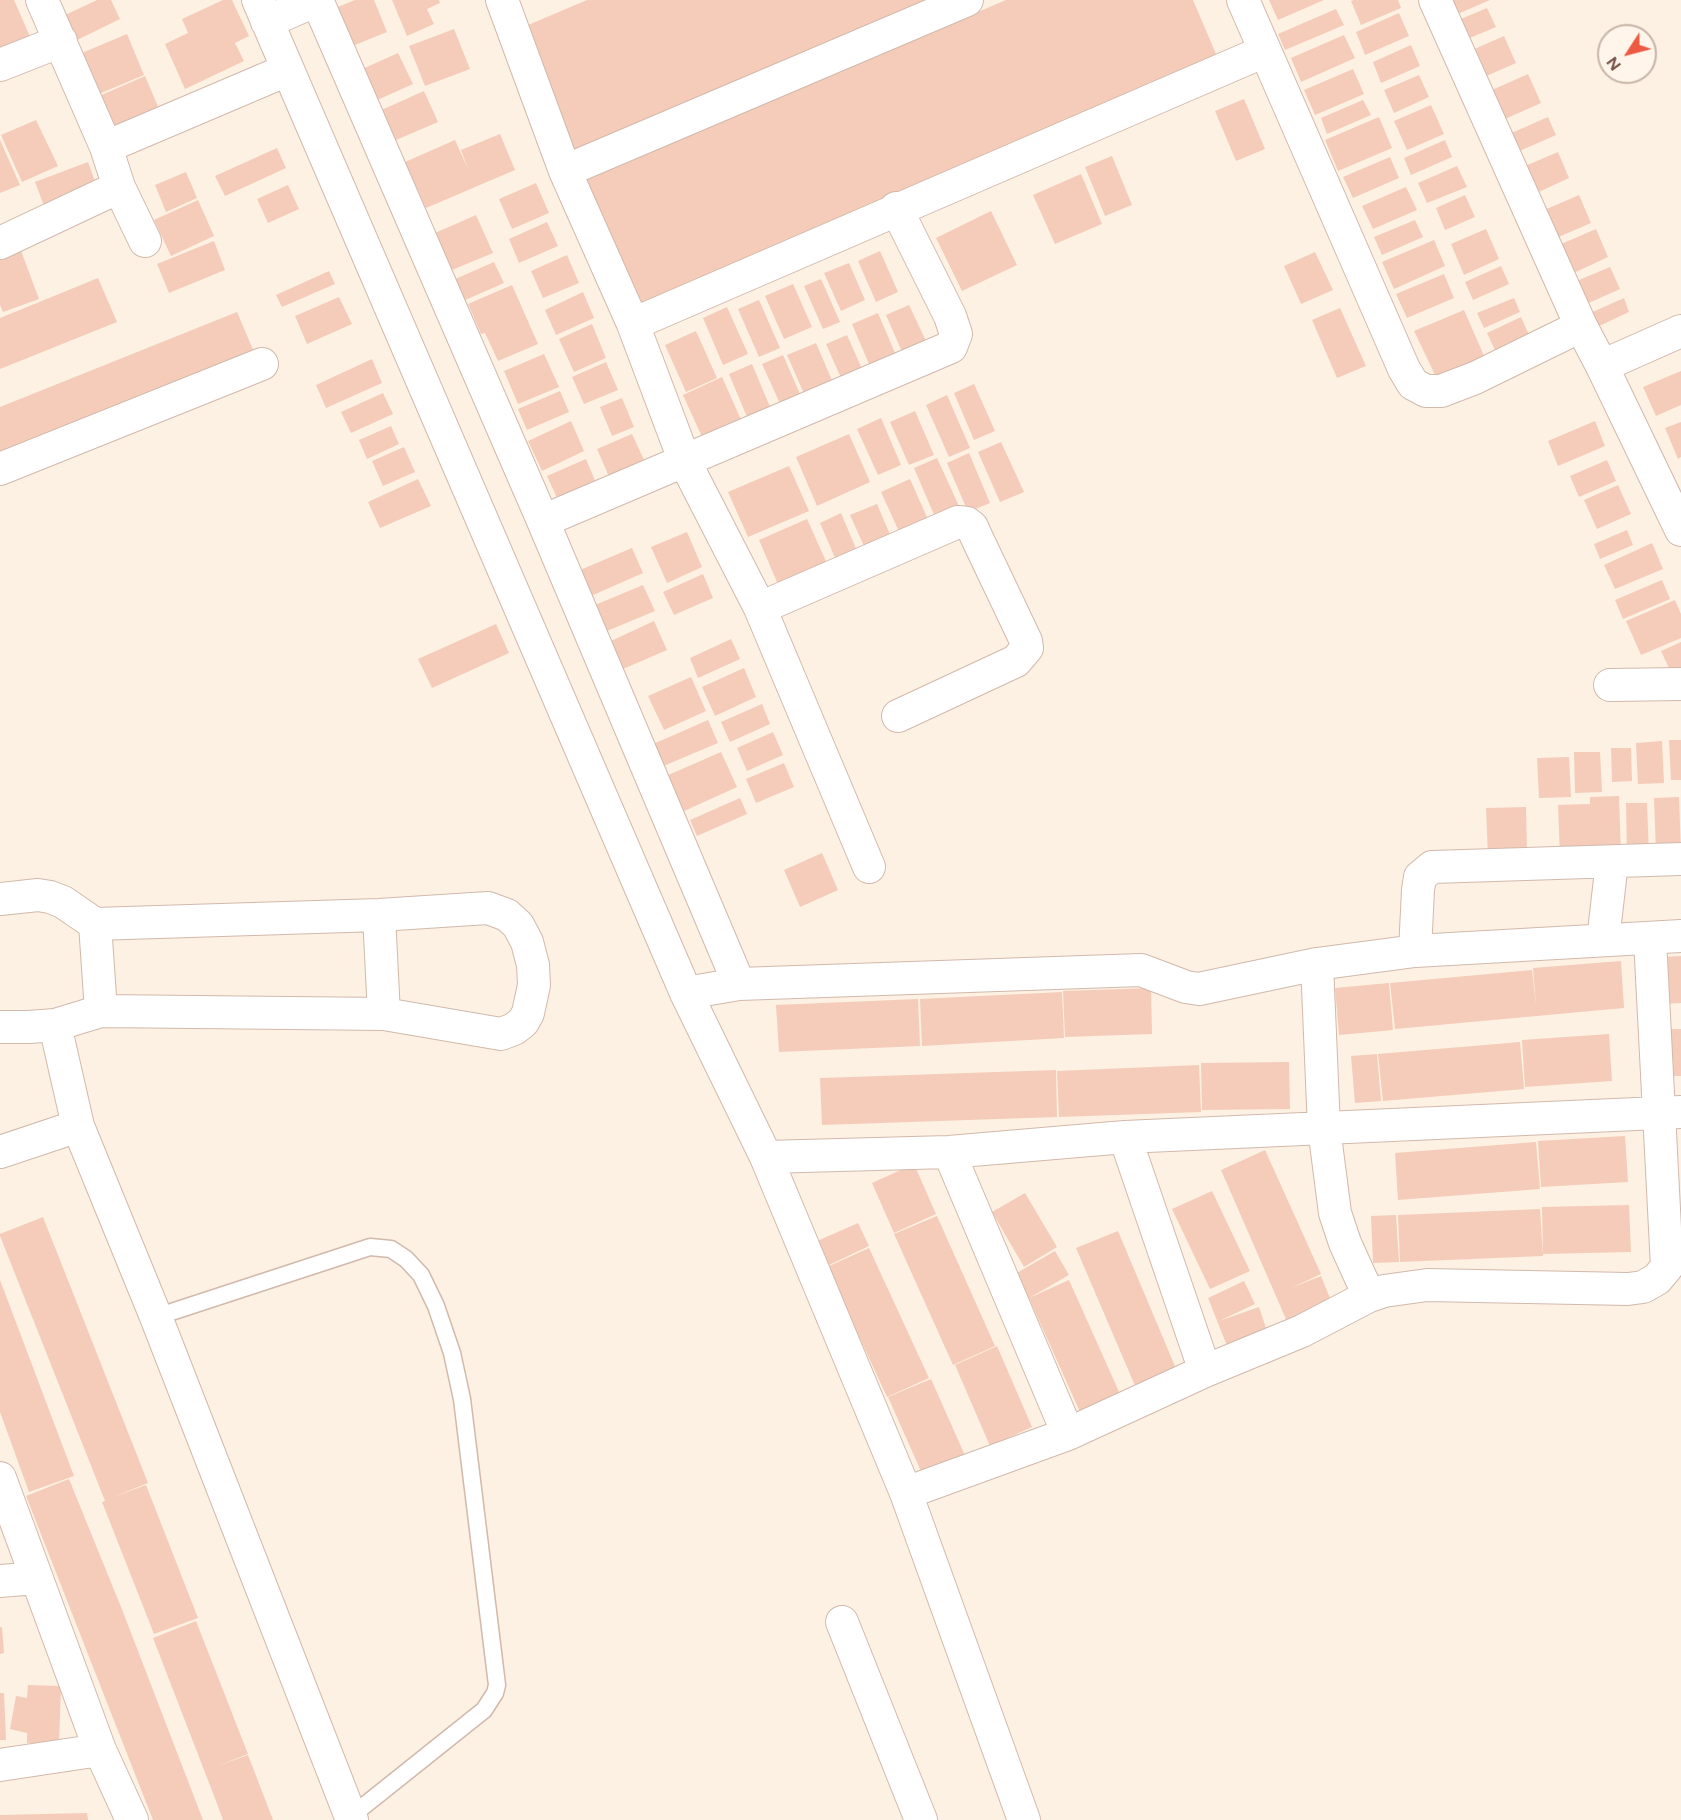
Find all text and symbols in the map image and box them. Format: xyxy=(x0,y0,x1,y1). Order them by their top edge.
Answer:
north arrow xyxy=(1597,24,1657,84)
text: N xyxy=(1602,53,1625,74)

